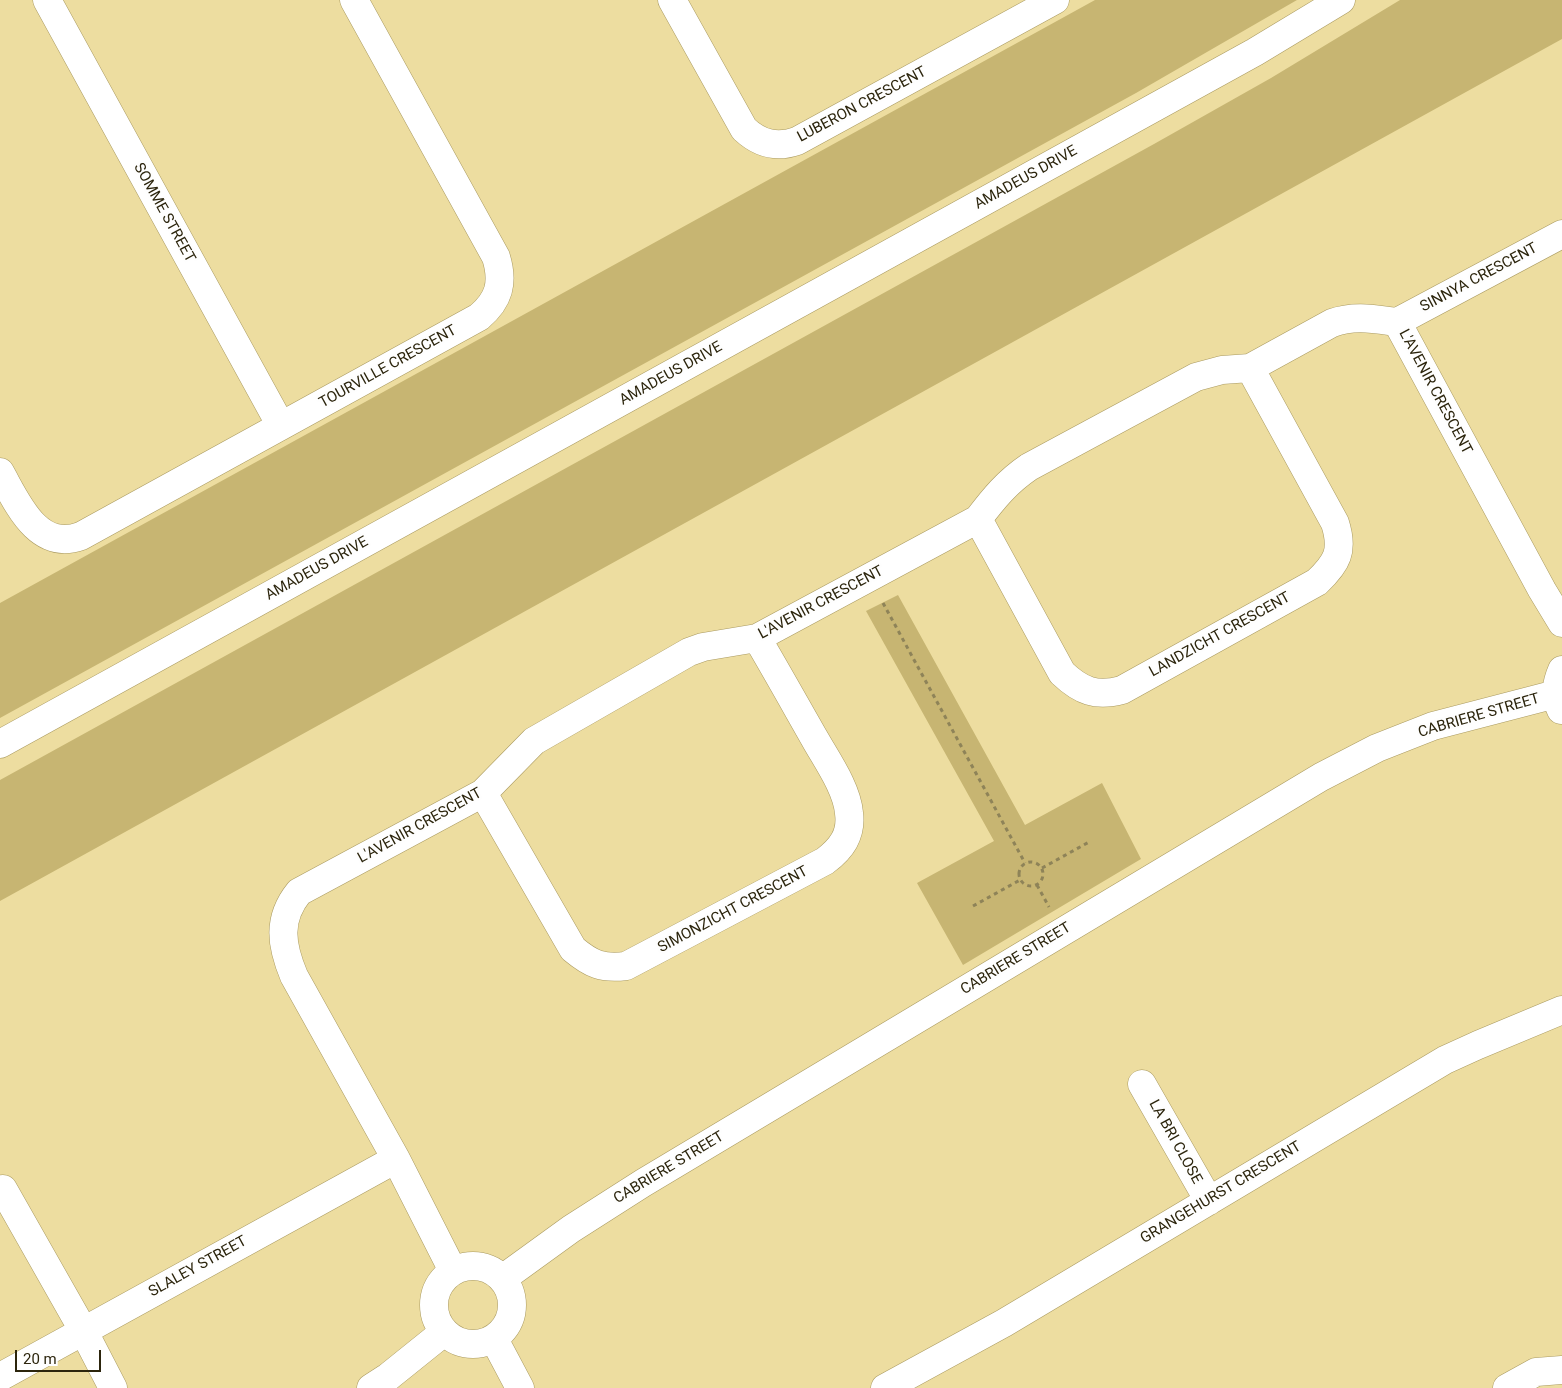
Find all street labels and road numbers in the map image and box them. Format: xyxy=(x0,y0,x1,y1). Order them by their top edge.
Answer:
street label: LUBERON CRESCENT xyxy=(794,63,930,147)
street label: AMADEUS DRIVE xyxy=(971,142,1081,214)
street label: SOMME STREET xyxy=(129,160,199,266)
street label: SINNYA CRESCENT xyxy=(1417,239,1541,317)
street label: TOURVILLE CRESCENT xyxy=(316,322,460,412)
street label: L'AVENIR CRESCENT xyxy=(1394,326,1476,458)
street label: AMADEUS DRIVE xyxy=(616,338,726,410)
street label: AMADEUS DRIVE xyxy=(262,533,372,605)
street label: L'AVENIR CRESCENT xyxy=(755,562,887,644)
street label: LANDZICHT CRESCENT xyxy=(1146,589,1294,681)
street label: CABRIERE STREET xyxy=(1416,690,1542,742)
street label: L'AVENIR CRESCENT xyxy=(355,784,485,868)
street label: SIMONZICHT CRESCENT xyxy=(655,863,811,957)
street label: CABRIERE STREET xyxy=(958,919,1074,999)
street label: LA BRI CLOSE xyxy=(1145,1097,1205,1187)
street label: CABRIERE STREET xyxy=(611,1128,727,1208)
street label: GRANGEHURST CRESCENT xyxy=(1137,1138,1305,1248)
street label: SLALEY STREET xyxy=(146,1233,250,1301)

